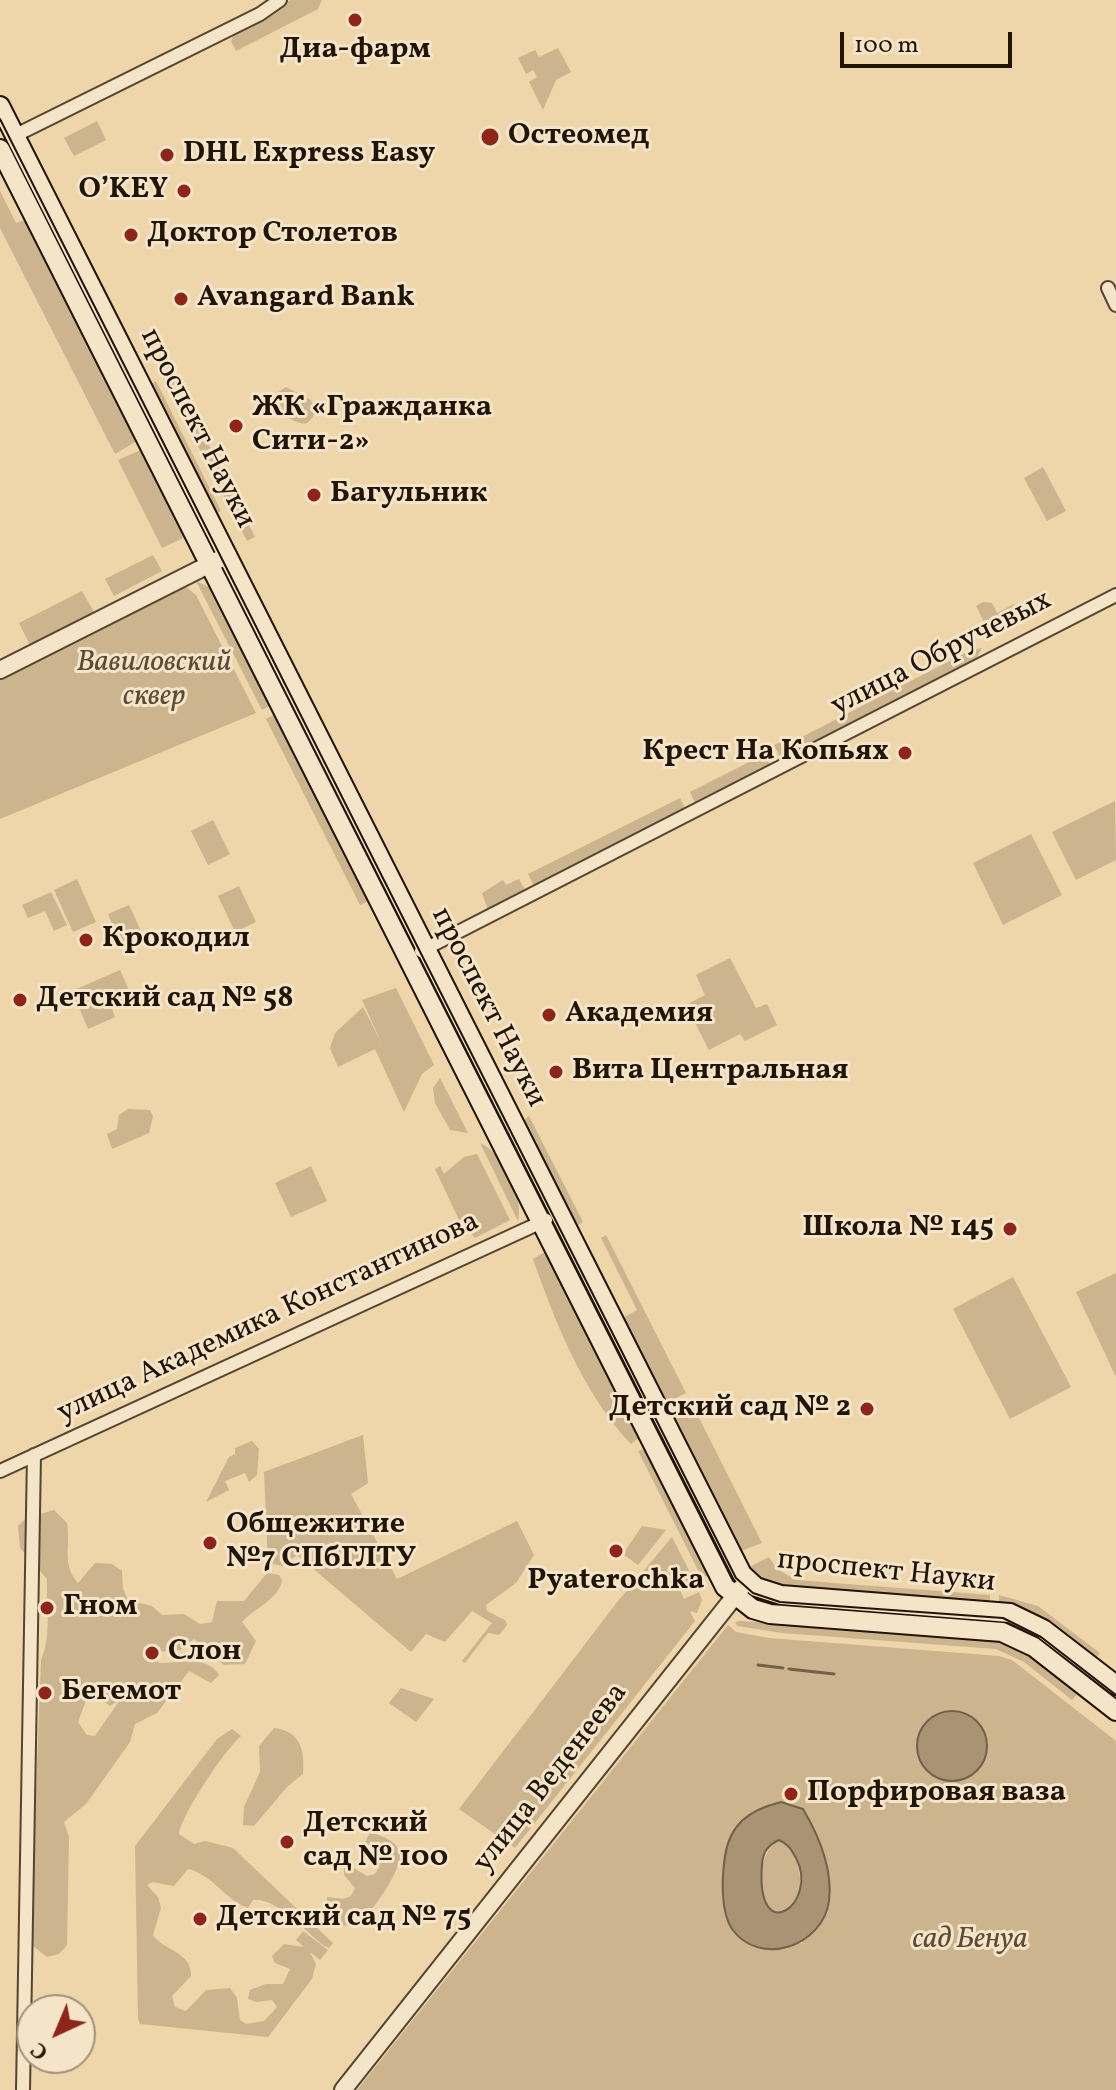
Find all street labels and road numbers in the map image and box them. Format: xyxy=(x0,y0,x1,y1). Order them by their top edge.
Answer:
street label: проспект Науки xyxy=(130,323,262,535)
street label: улица Обручевых xyxy=(826,584,1058,726)
street label: проспект Науки xyxy=(421,902,553,1114)
street label: улица Академика Константинова xyxy=(52,1205,486,1433)
street label: проспект Науки xyxy=(775,1544,997,1602)
street label: улица Веденеева xyxy=(467,1677,637,1881)

